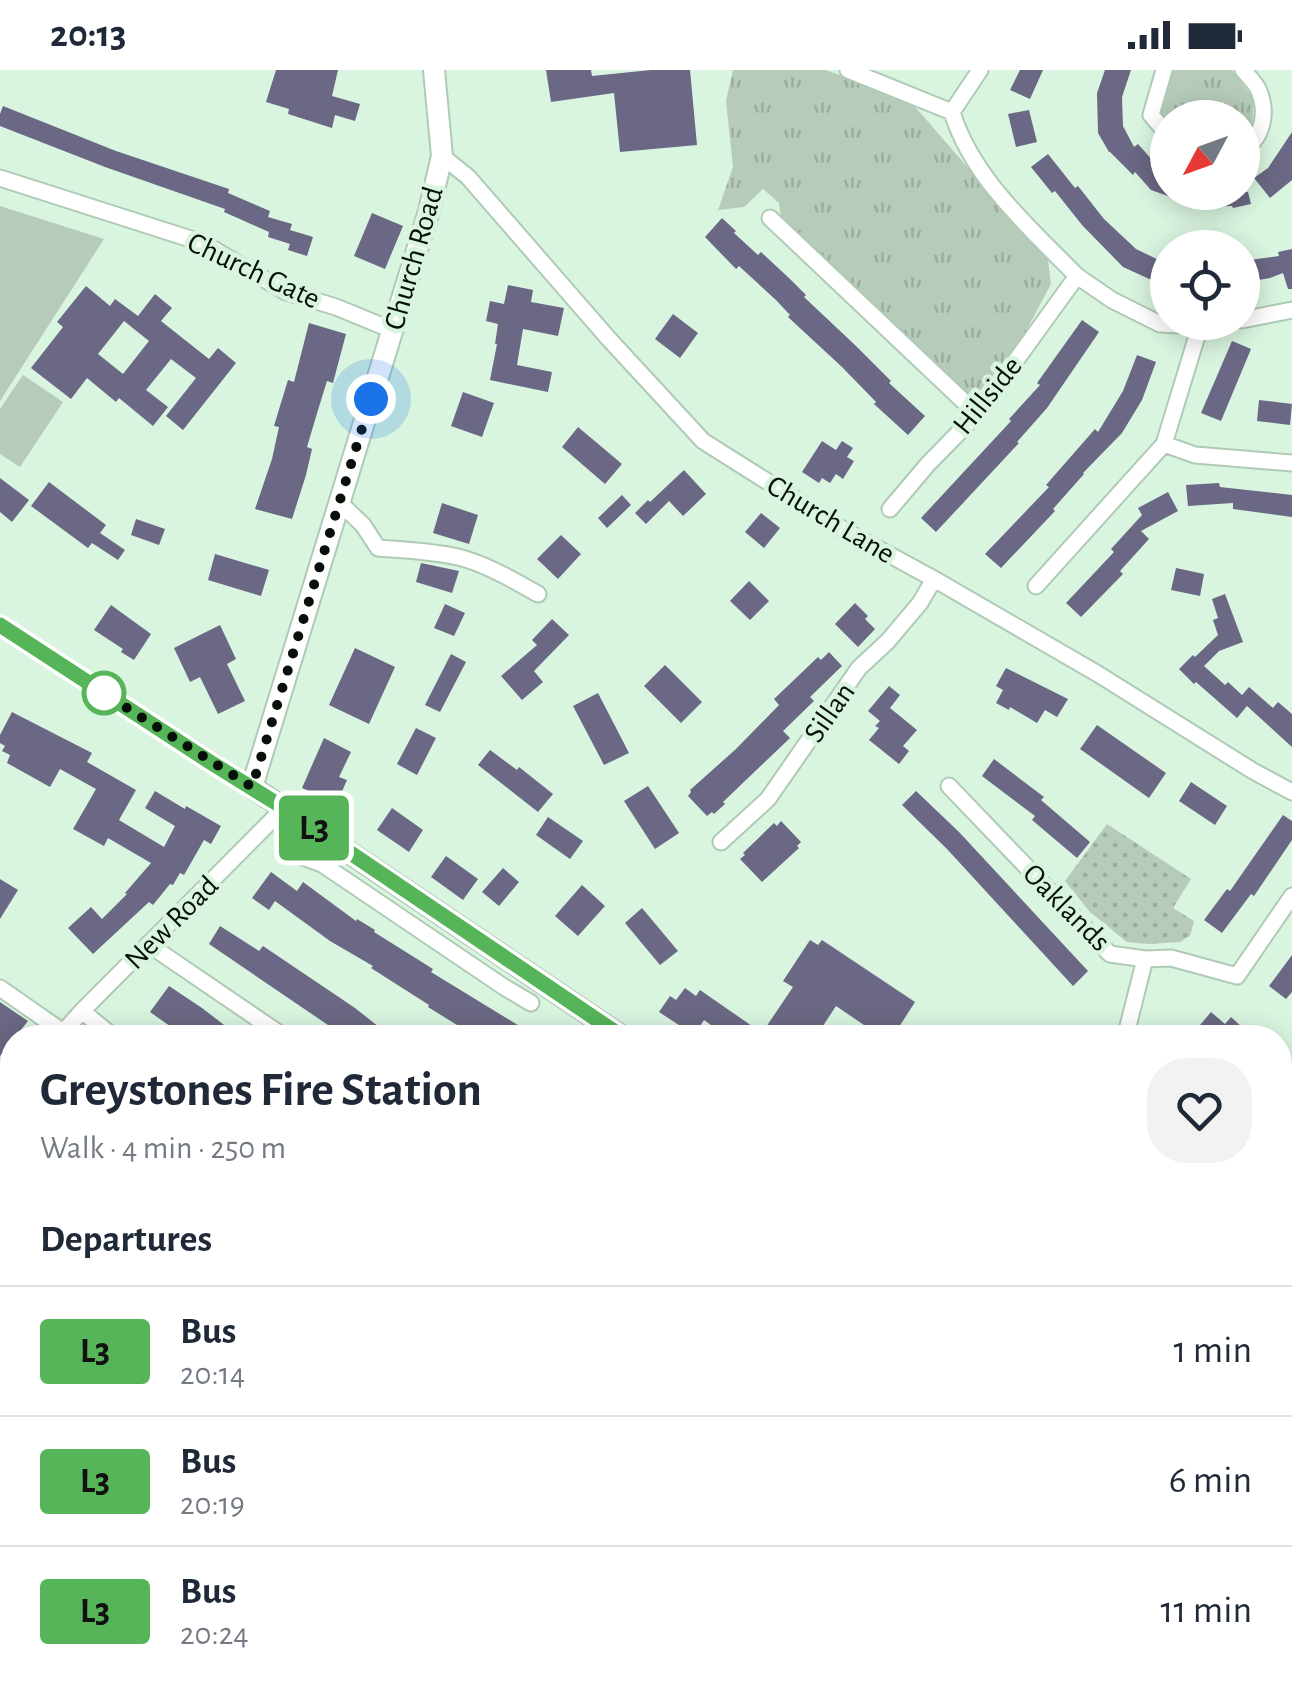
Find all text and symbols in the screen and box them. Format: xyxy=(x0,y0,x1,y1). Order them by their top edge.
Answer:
text: 20:13 xyxy=(50,16,126,54)
north arrow xyxy=(1150,100,1260,210)
map controls xyxy=(1150,100,1260,340)
street label: Church Road xyxy=(379,183,449,333)
street label: Church Gate xyxy=(183,227,324,315)
button: locate xyxy=(1150,230,1260,340)
street label: Hillside xyxy=(948,351,1028,440)
your location xyxy=(346,374,396,424)
street label: Church Lane xyxy=(761,470,900,570)
unlabelled marker xyxy=(83,672,125,714)
street label: Sillan xyxy=(799,677,861,748)
line badge: L3 xyxy=(269,796,359,860)
text: L3 xyxy=(299,811,329,846)
street label: Oaklands xyxy=(1017,858,1116,957)
street label: New Road xyxy=(119,870,224,975)
button: heart xyxy=(1147,1058,1252,1163)
text: Greystones Fire Station xyxy=(40,1067,482,1115)
text: Walk · 4 min · 250 m xyxy=(40,1132,286,1164)
text: Departures xyxy=(40,1221,212,1259)
text: Bus xyxy=(180,1313,236,1351)
text: 1 min xyxy=(1173,1332,1252,1370)
text: L3 xyxy=(80,1334,110,1369)
text: 20:14 xyxy=(180,1358,245,1390)
text: Bus xyxy=(180,1443,236,1481)
text: 6 min xyxy=(1169,1462,1252,1500)
text: L3 xyxy=(80,1464,110,1499)
text: 20:19 xyxy=(180,1488,245,1520)
text: Bus xyxy=(180,1573,236,1611)
text: 11 min xyxy=(1160,1592,1252,1630)
text: L3 xyxy=(80,1594,110,1629)
text: 20:24 xyxy=(180,1618,249,1650)

